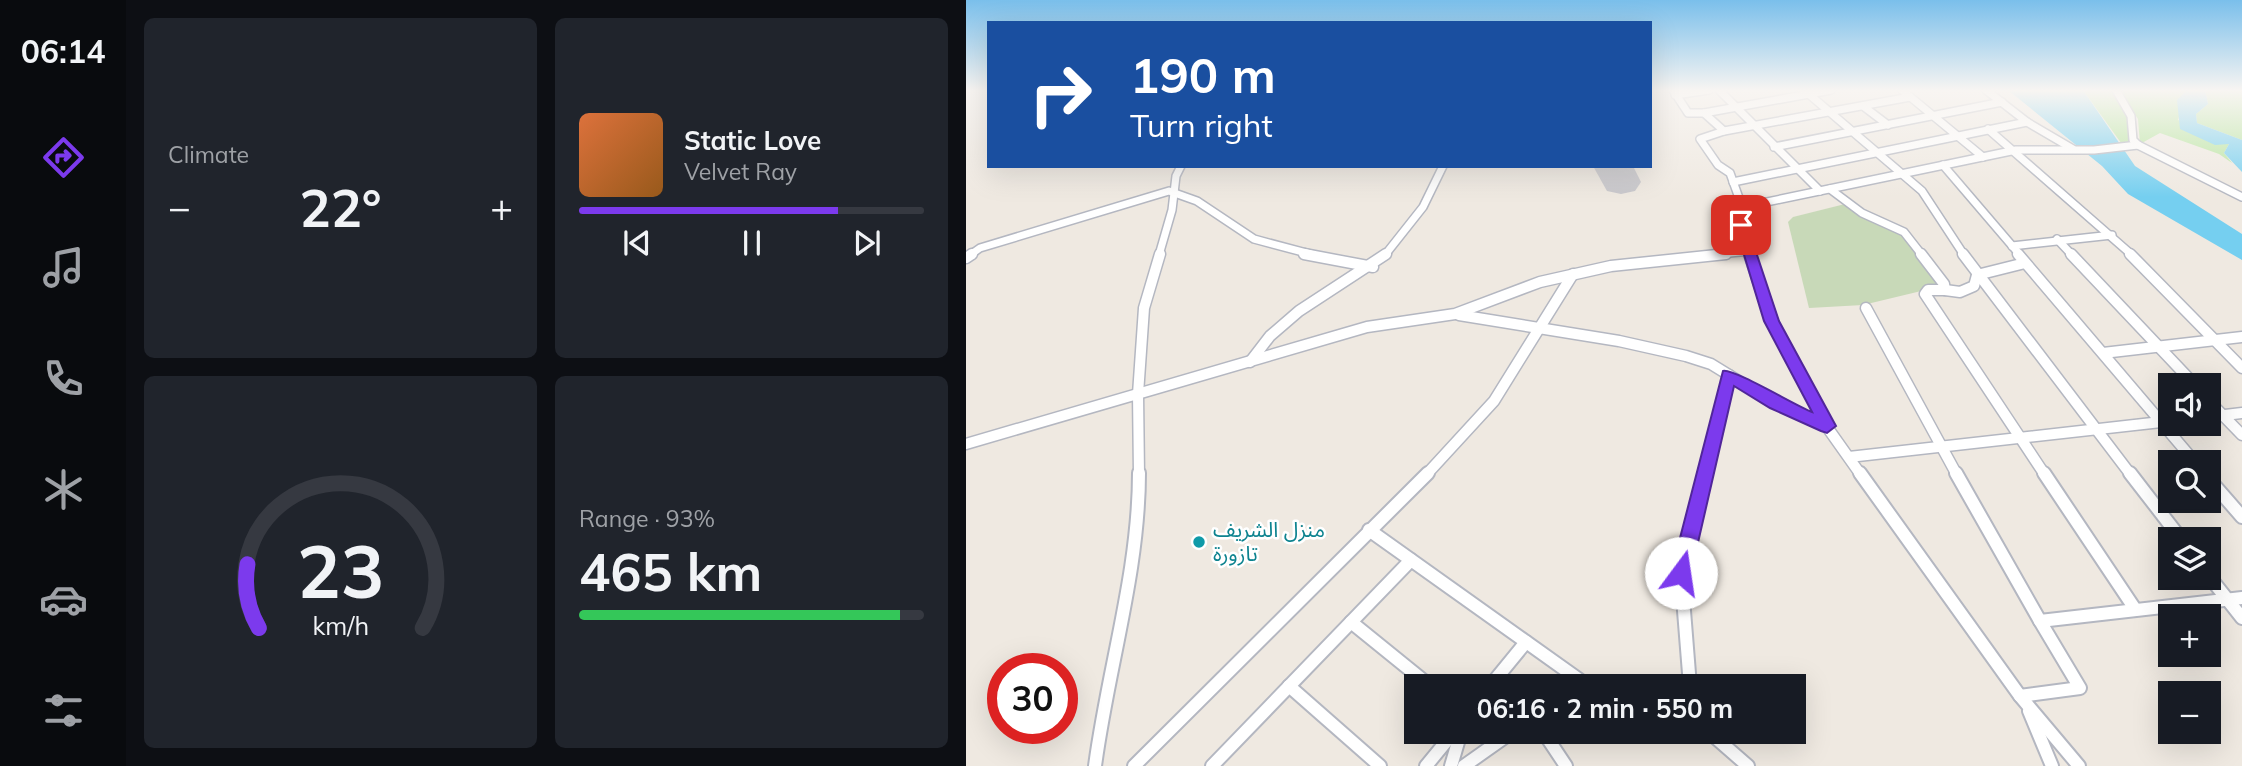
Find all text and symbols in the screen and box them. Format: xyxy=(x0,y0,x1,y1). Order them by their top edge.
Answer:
text: 06:14 xyxy=(21,31,105,71)
text: 190 m xyxy=(1130,44,1276,105)
icon: right xyxy=(1015,49,1106,140)
text: Turn right xyxy=(1130,105,1273,145)
text: Static Love xyxy=(684,124,821,157)
icon: directions xyxy=(39,133,88,182)
text: Climate xyxy=(168,140,249,169)
text: Velvet Ray xyxy=(684,157,797,186)
text: 22° xyxy=(299,175,382,240)
text: − xyxy=(168,183,191,231)
text: + xyxy=(490,183,513,231)
pin xyxy=(1711,195,1771,255)
icon: arrive xyxy=(1722,206,1760,244)
icon: previous xyxy=(618,224,656,262)
icon: pause xyxy=(733,224,771,262)
icon: next xyxy=(848,224,886,262)
icon: music xyxy=(39,243,88,292)
icon: phone xyxy=(39,354,88,403)
map controls xyxy=(2158,373,2221,744)
button: sound xyxy=(2158,373,2221,436)
button: search xyxy=(2158,450,2221,513)
icon: climate xyxy=(39,465,88,514)
text: Range · 93% xyxy=(579,504,715,533)
place label: منزل الشريف تازورة xyxy=(1213,516,1325,566)
text: 23 xyxy=(297,525,384,616)
button: layers xyxy=(2158,527,2221,590)
marker: منزل الشريف تازورة xyxy=(1191,534,1207,550)
position arrow xyxy=(1644,536,1718,610)
text: 465 km xyxy=(579,539,762,604)
icon: car xyxy=(39,575,88,624)
button: + xyxy=(2158,604,2221,667)
text: km/h xyxy=(312,610,369,641)
speed limit sign: 30 xyxy=(987,653,1078,744)
button: − xyxy=(2158,681,2221,744)
icon: filters xyxy=(39,686,88,735)
text: 06:16 · 2 min · 550 m xyxy=(1477,692,1733,725)

